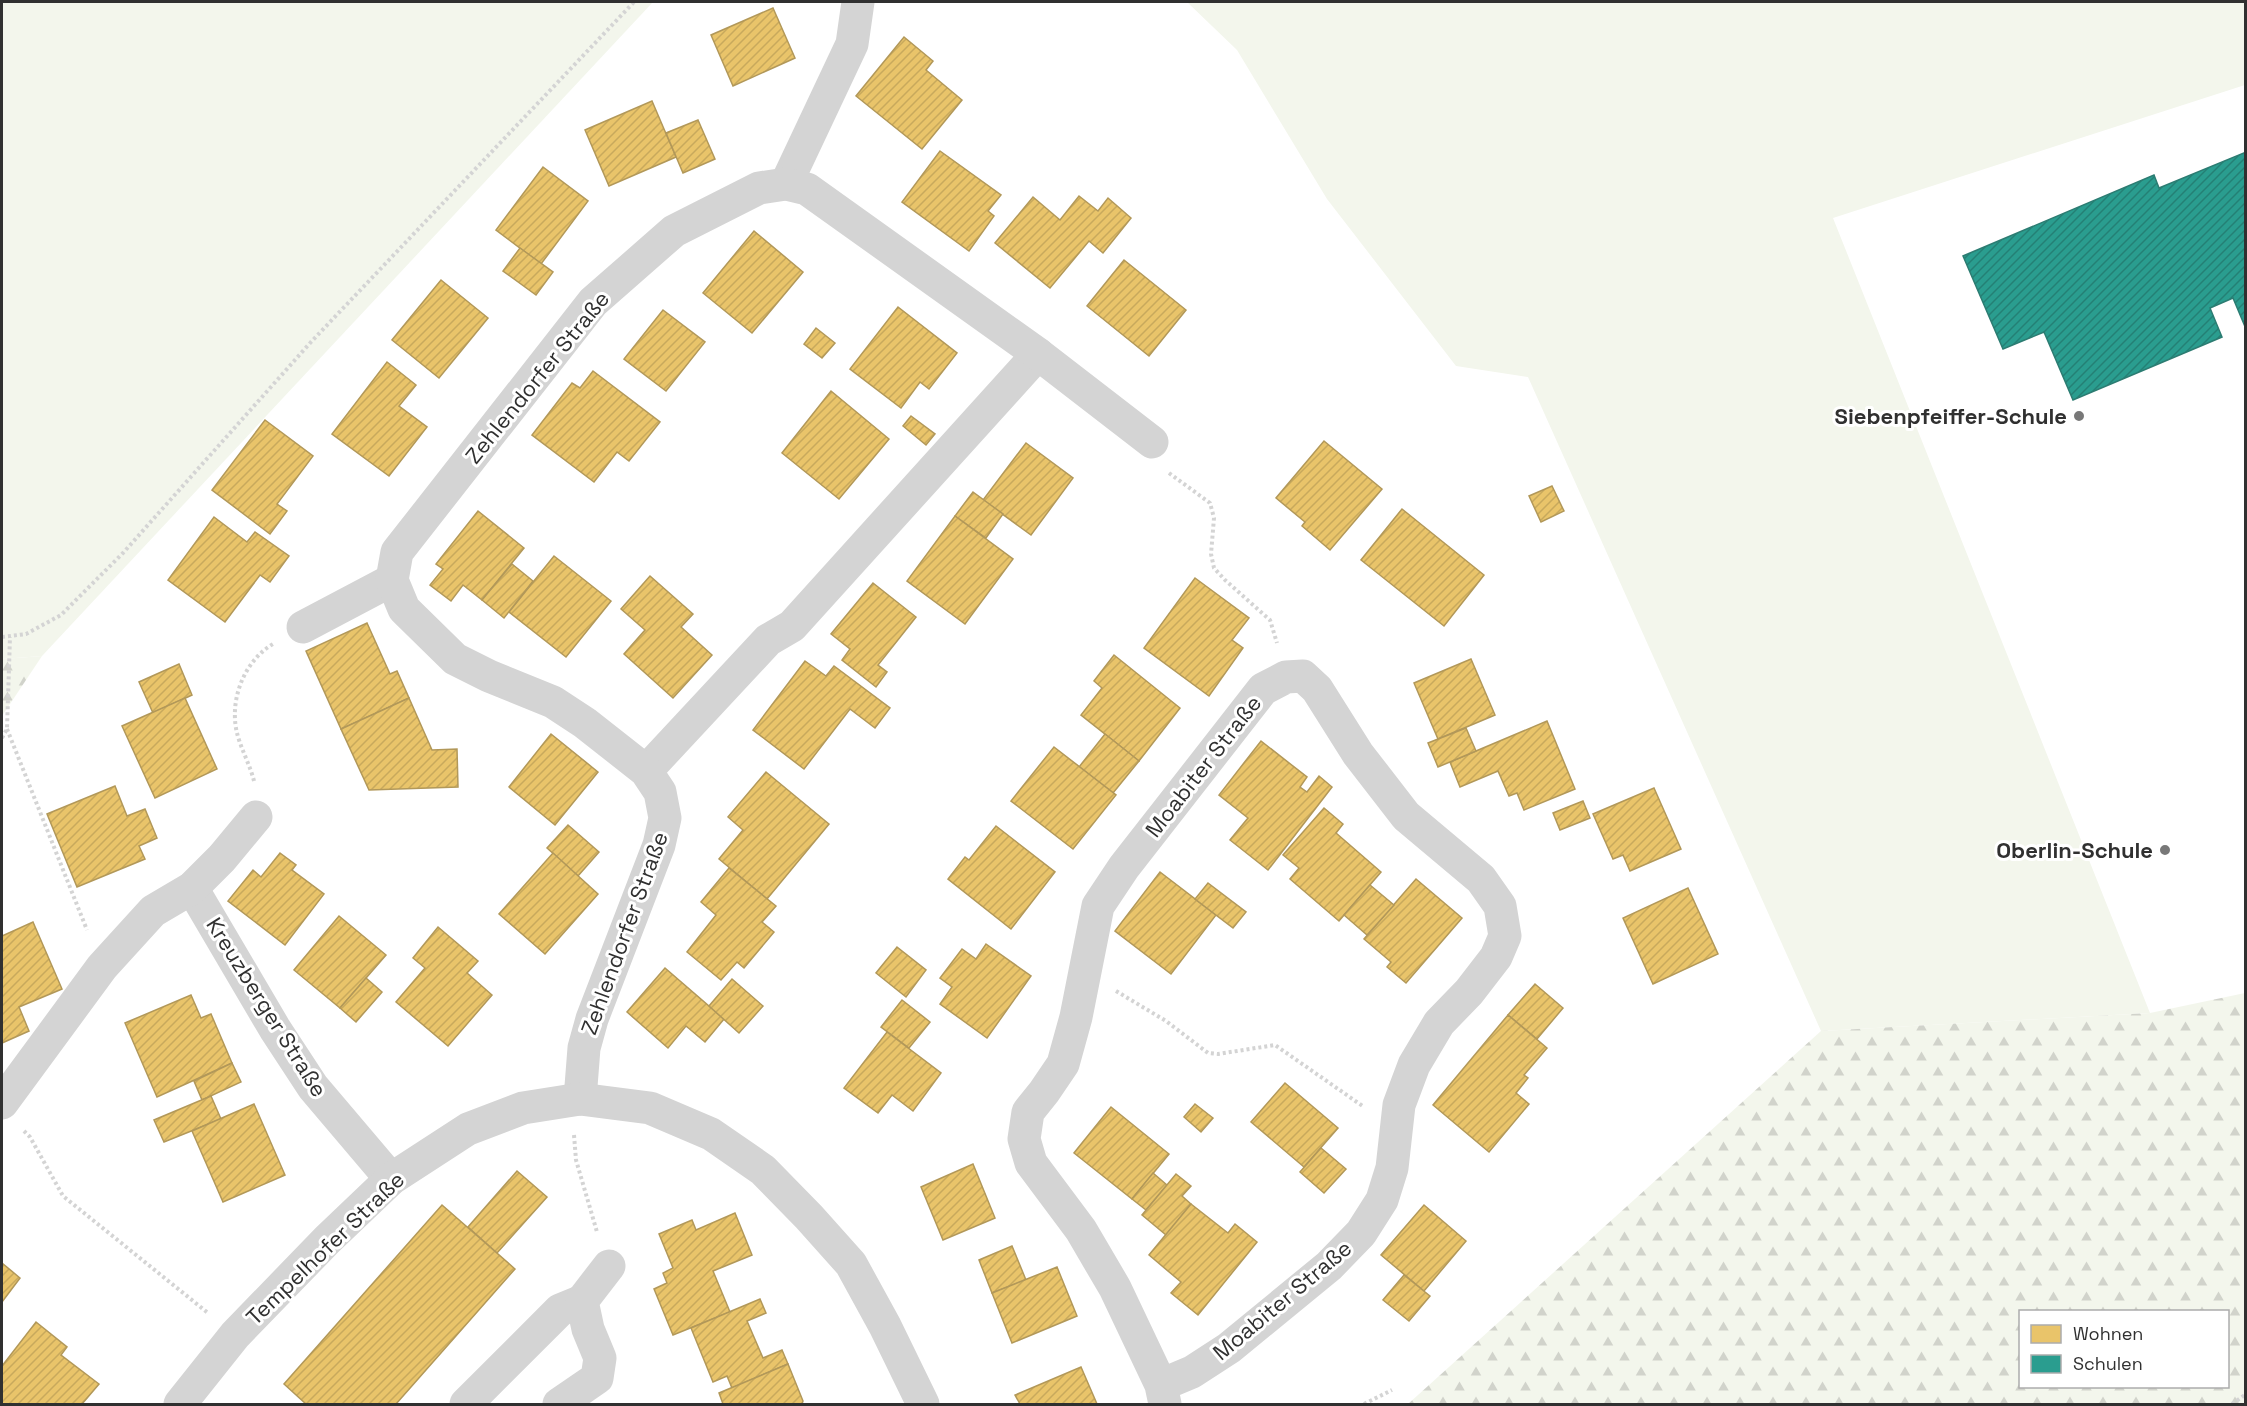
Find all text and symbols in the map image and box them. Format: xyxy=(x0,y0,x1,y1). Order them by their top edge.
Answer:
street label: Zehlendorfer Straße xyxy=(459,285,615,469)
place label: Siebenpfeiffer-Schule xyxy=(1835,402,2067,430)
marker: Siebenpfeiffer-Schule xyxy=(2072,409,2086,423)
street label: Moabiter Straße xyxy=(1139,689,1267,843)
street label: Zehlendorfer Straße xyxy=(574,828,674,1038)
place label: Oberlin-Schule xyxy=(1996,836,2153,864)
marker: Oberlin-Schule xyxy=(2158,843,2172,857)
street label: Kreuzberger Straße xyxy=(200,912,334,1102)
street label: Tempelhofer Straße xyxy=(240,1165,410,1331)
street label: Moabiter Straße xyxy=(1207,1234,1357,1366)
legend xyxy=(2019,1310,2229,1388)
text: Wohnen xyxy=(2073,1322,2143,1345)
text: Schulen xyxy=(2073,1352,2143,1375)

